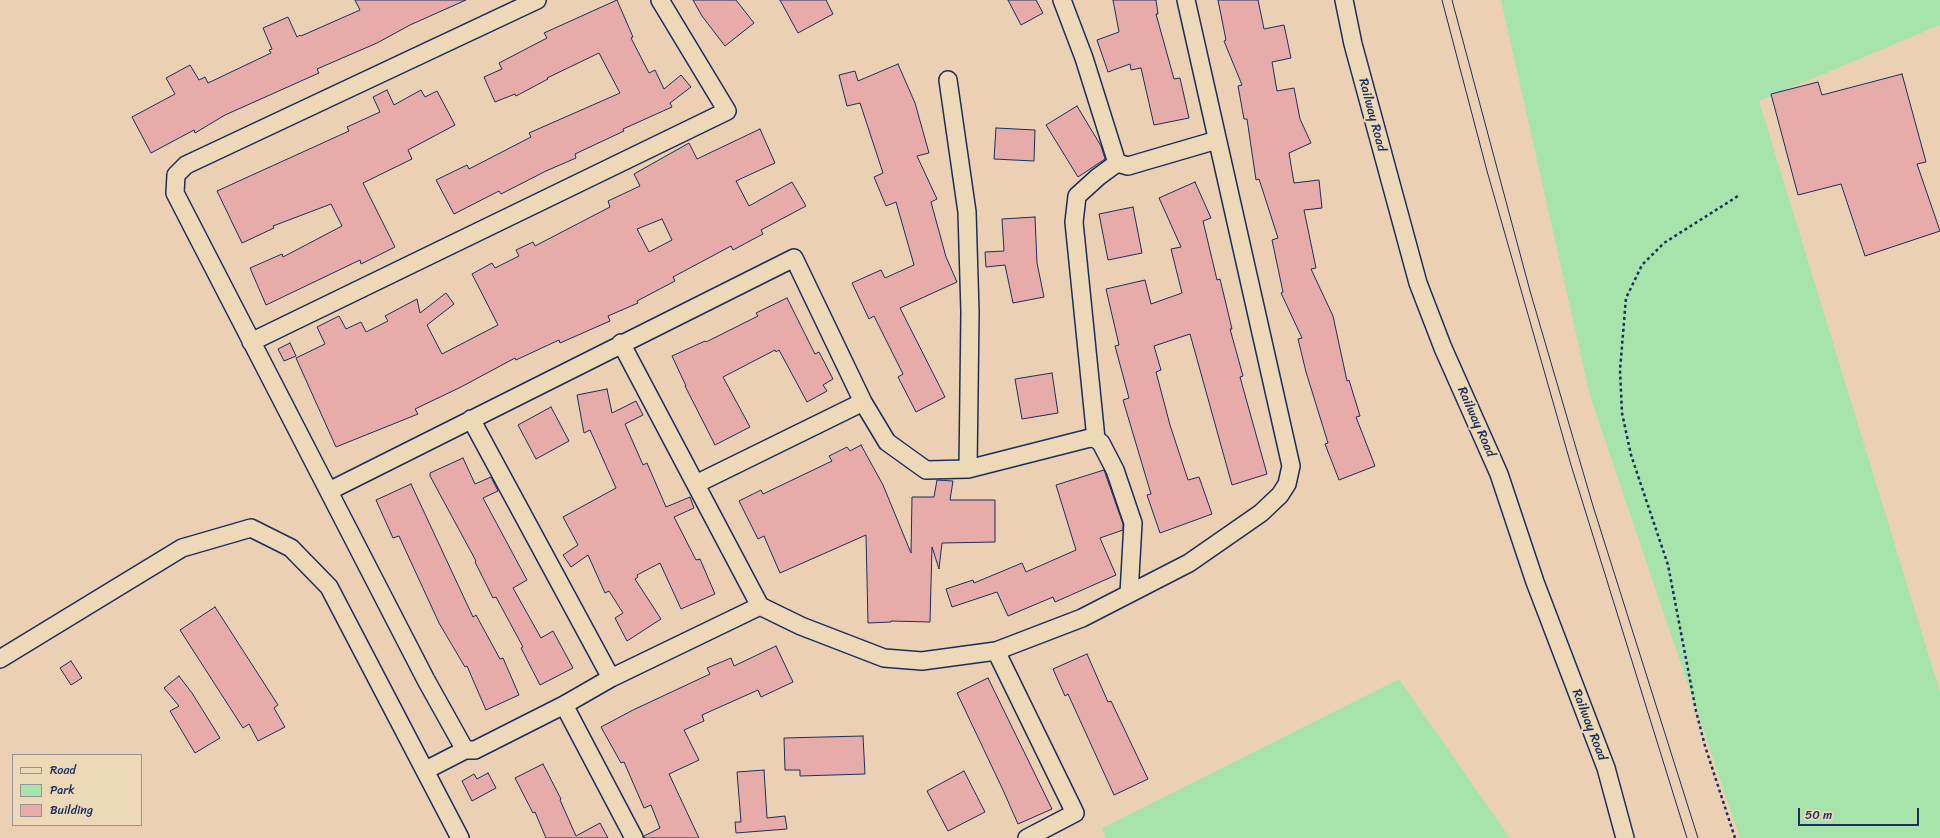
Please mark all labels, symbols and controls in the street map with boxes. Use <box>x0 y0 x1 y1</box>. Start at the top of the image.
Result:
street label: Railway Road <box>1355 77 1389 153</box>
street label: Railway Road <box>1454 385 1498 459</box>
street label: Railway Road <box>1568 687 1610 763</box>
legend <box>12 754 142 826</box>
text: Road <box>50 759 76 781</box>
text: Park <box>50 779 75 801</box>
text: Building <box>50 799 93 821</box>
scale bar <box>1800 800 1921 826</box>
text: 50 m <box>1805 804 1832 826</box>

